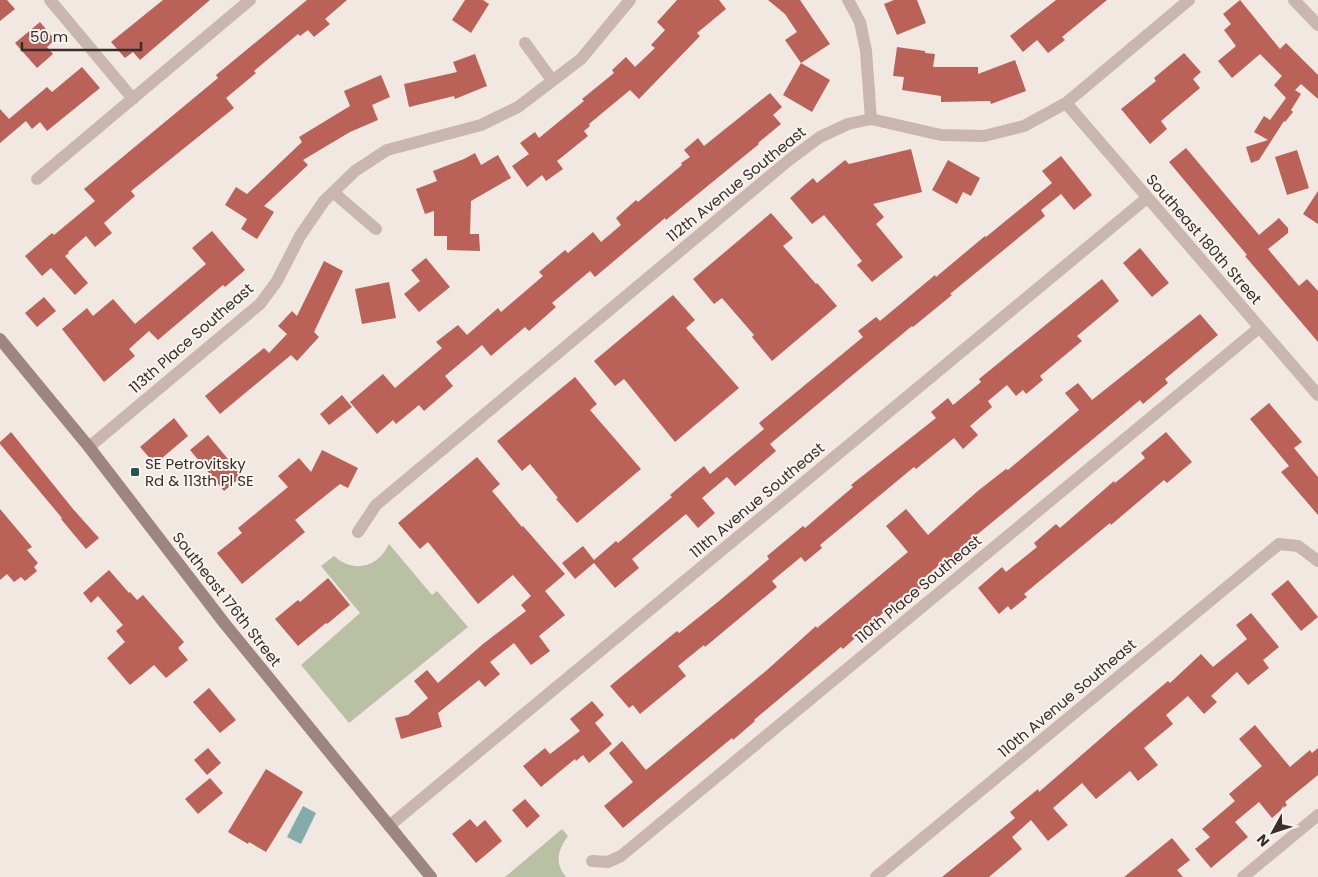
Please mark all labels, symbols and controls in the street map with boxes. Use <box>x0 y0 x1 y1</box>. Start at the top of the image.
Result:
scale bar <box>22 20 141 52</box>
text: 50 m <box>30 26 68 47</box>
street label: 112th Avenue Southeast <box>662 121 810 247</box>
street label: Southeast 180th Street <box>1141 169 1267 309</box>
street label: 113th Place Southeast <box>124 278 258 398</box>
street label: 111th Avenue Southeast <box>685 437 829 563</box>
place label: SE Petrovitsky Rd & 113th Pl SE <box>145 453 254 491</box>
marker: SE Petrovitsky Rd & 113th Pl SE <box>129 466 141 478</box>
street label: Southeast 176th Street <box>168 527 286 671</box>
street label: 110th Place Southeast <box>850 530 986 648</box>
street label: 110th Avenue Southeast <box>994 634 1140 762</box>
north arrow <box>1248 807 1298 857</box>
text: N <box>1252 830 1274 851</box>

